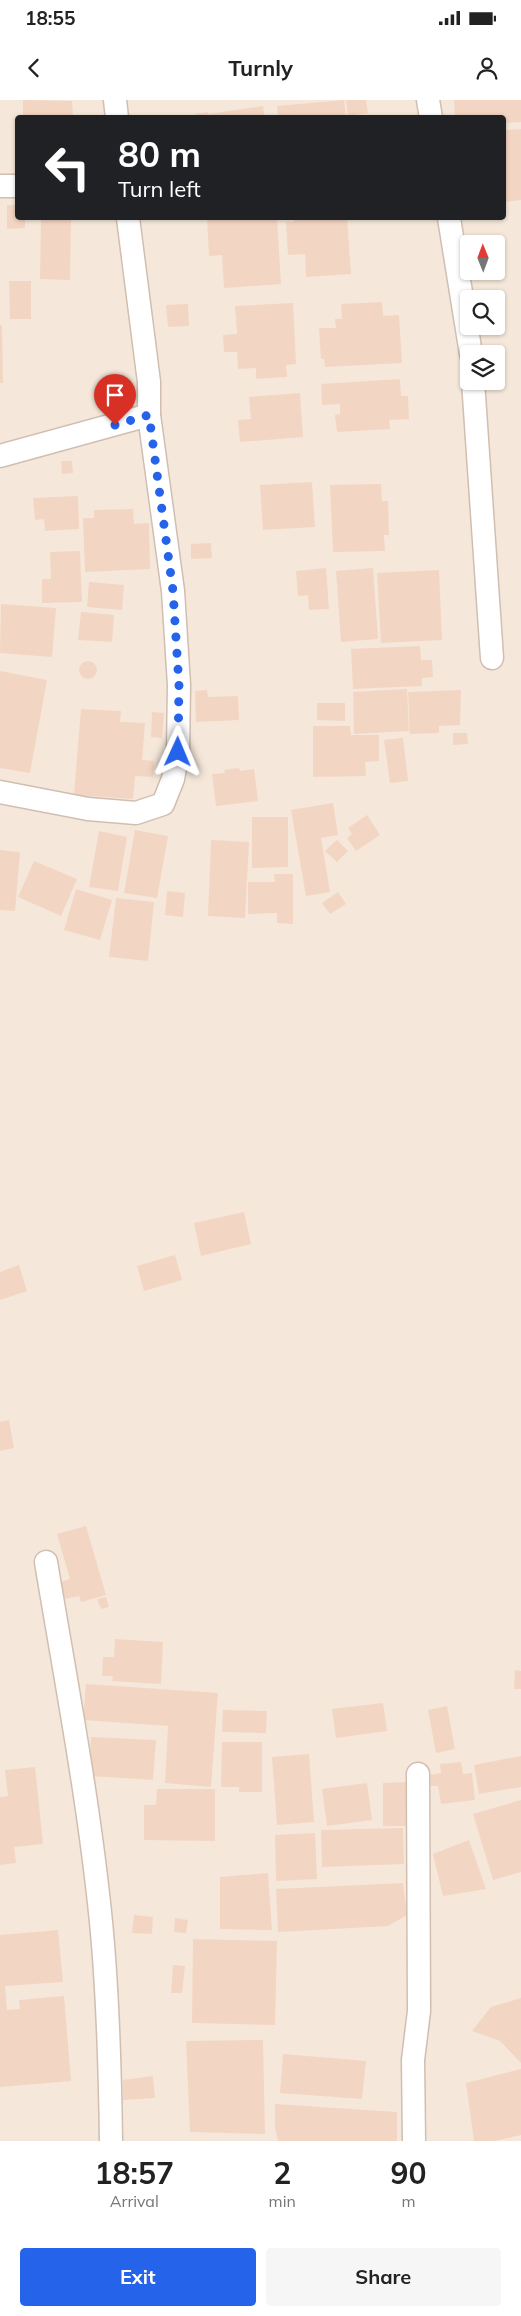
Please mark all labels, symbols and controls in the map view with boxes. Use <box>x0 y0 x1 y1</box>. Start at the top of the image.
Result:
text: 18:55 <box>25 6 75 30</box>
icon: back <box>20 54 48 82</box>
text: Turnly <box>228 54 293 82</box>
icon: person <box>473 54 501 82</box>
text: 80 m <box>118 132 201 176</box>
icon: left <box>35 135 100 200</box>
text: Turn left <box>118 175 201 203</box>
north arrow <box>460 235 505 280</box>
map controls <box>460 235 505 390</box>
button: search <box>460 290 505 335</box>
button: layers <box>460 345 505 390</box>
pin <box>94 374 136 425</box>
icon: arrive <box>101 381 129 409</box>
position arrow <box>151 725 203 777</box>
text: 18:57 <box>95 2154 174 2192</box>
text: 2 <box>273 2154 291 2192</box>
text: 90 <box>390 2154 426 2192</box>
text: Arrival <box>110 2191 159 2211</box>
text: min <box>269 2191 296 2211</box>
text: m <box>401 2191 415 2211</box>
button: Exit <box>20 2248 256 2306</box>
button: Share <box>266 2248 501 2306</box>

